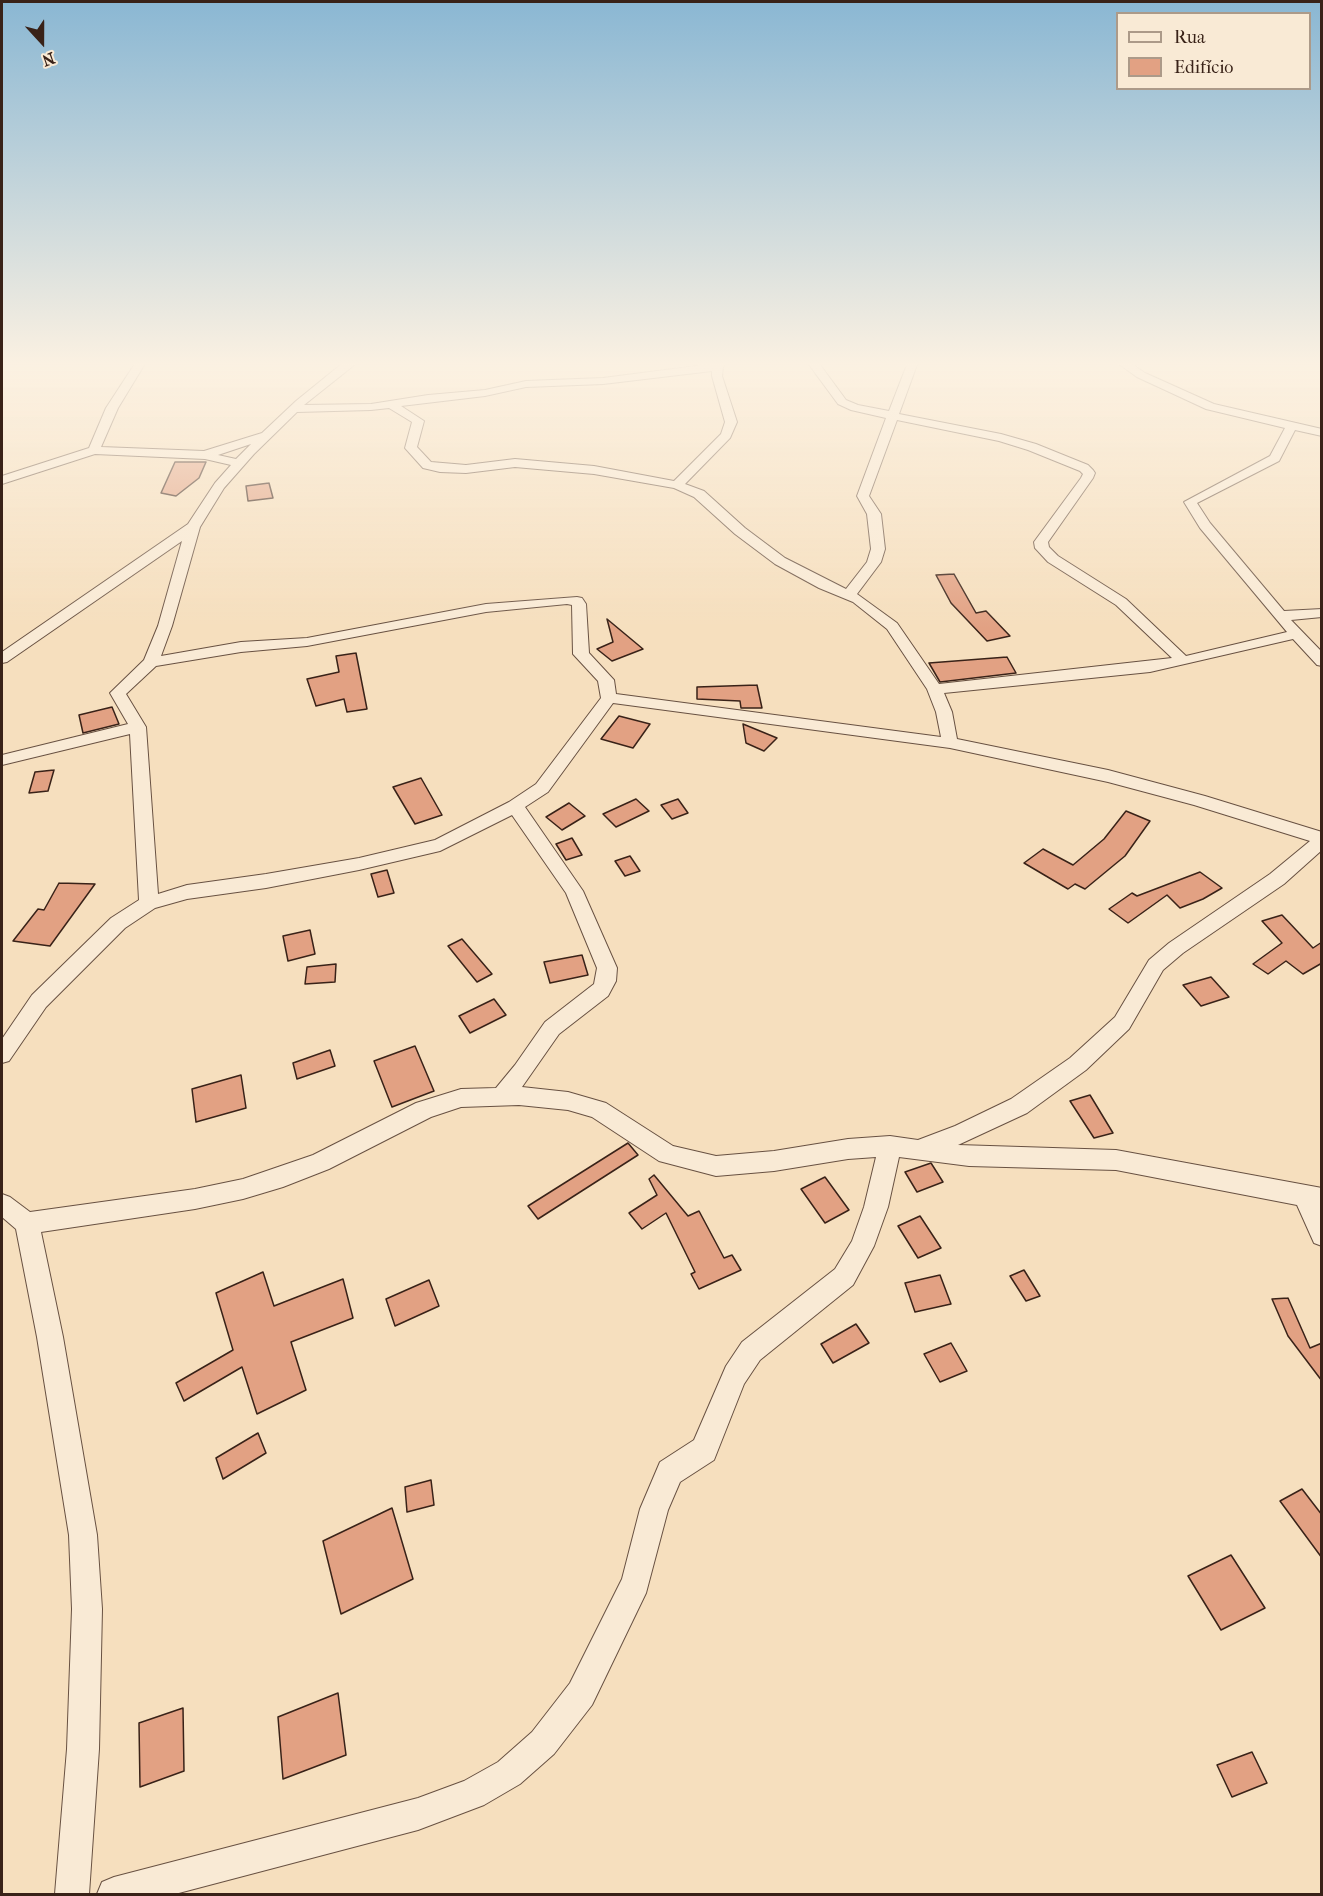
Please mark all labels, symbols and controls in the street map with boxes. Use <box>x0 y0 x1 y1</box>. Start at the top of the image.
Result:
north arrow <box>12 12 72 72</box>
legend <box>1116 12 1311 90</box>
text: Rua <box>1174 27 1205 48</box>
text: N <box>40 48 58 70</box>
text: Edifício <box>1174 57 1233 78</box>

